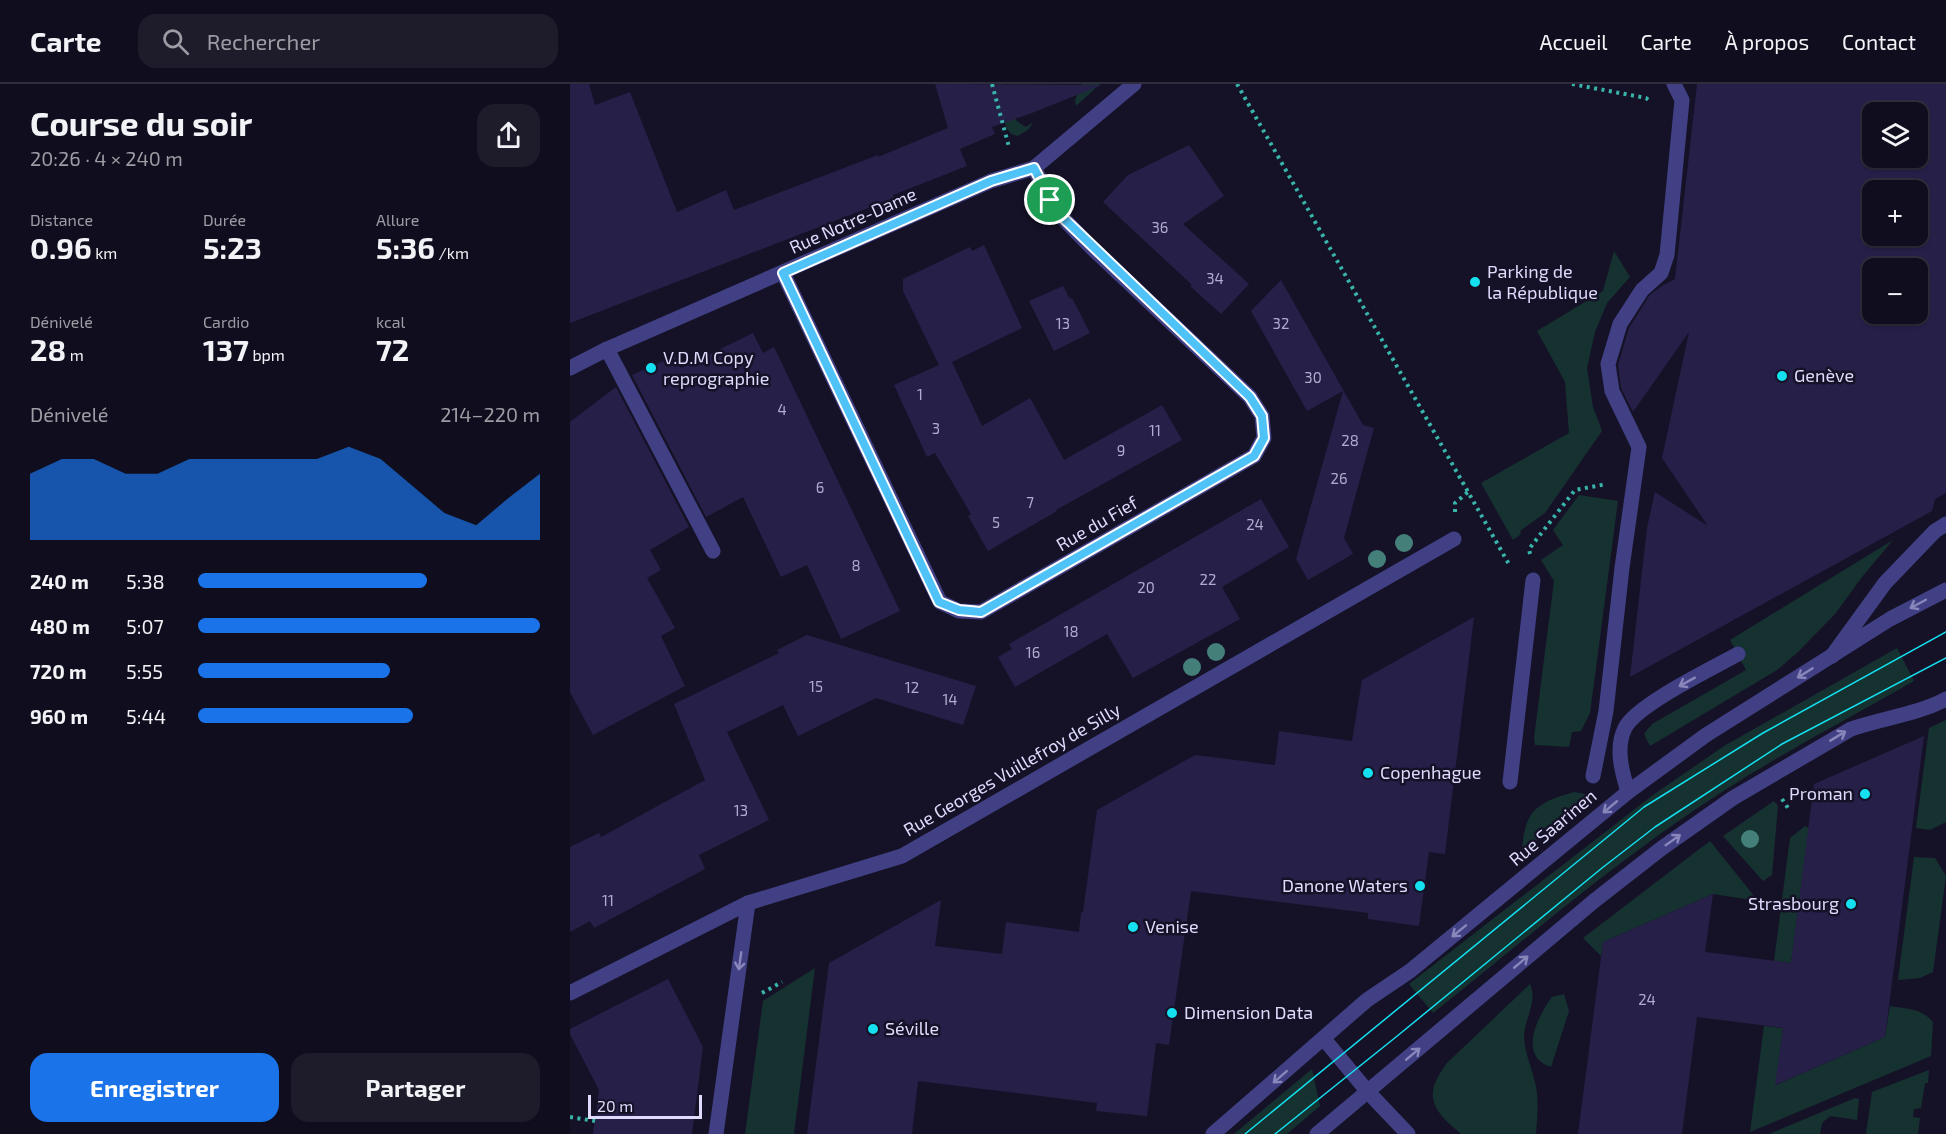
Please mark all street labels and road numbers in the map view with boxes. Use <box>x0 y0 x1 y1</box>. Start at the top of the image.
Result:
street label: Rue Notre-Dame <box>786 182 920 258</box>
street label: Rue du Fief <box>1052 490 1142 555</box>
street label: Rue Georges Vuillefroy de Silly <box>899 698 1124 840</box>
street label: Rue Saarinen <box>1504 784 1600 870</box>

